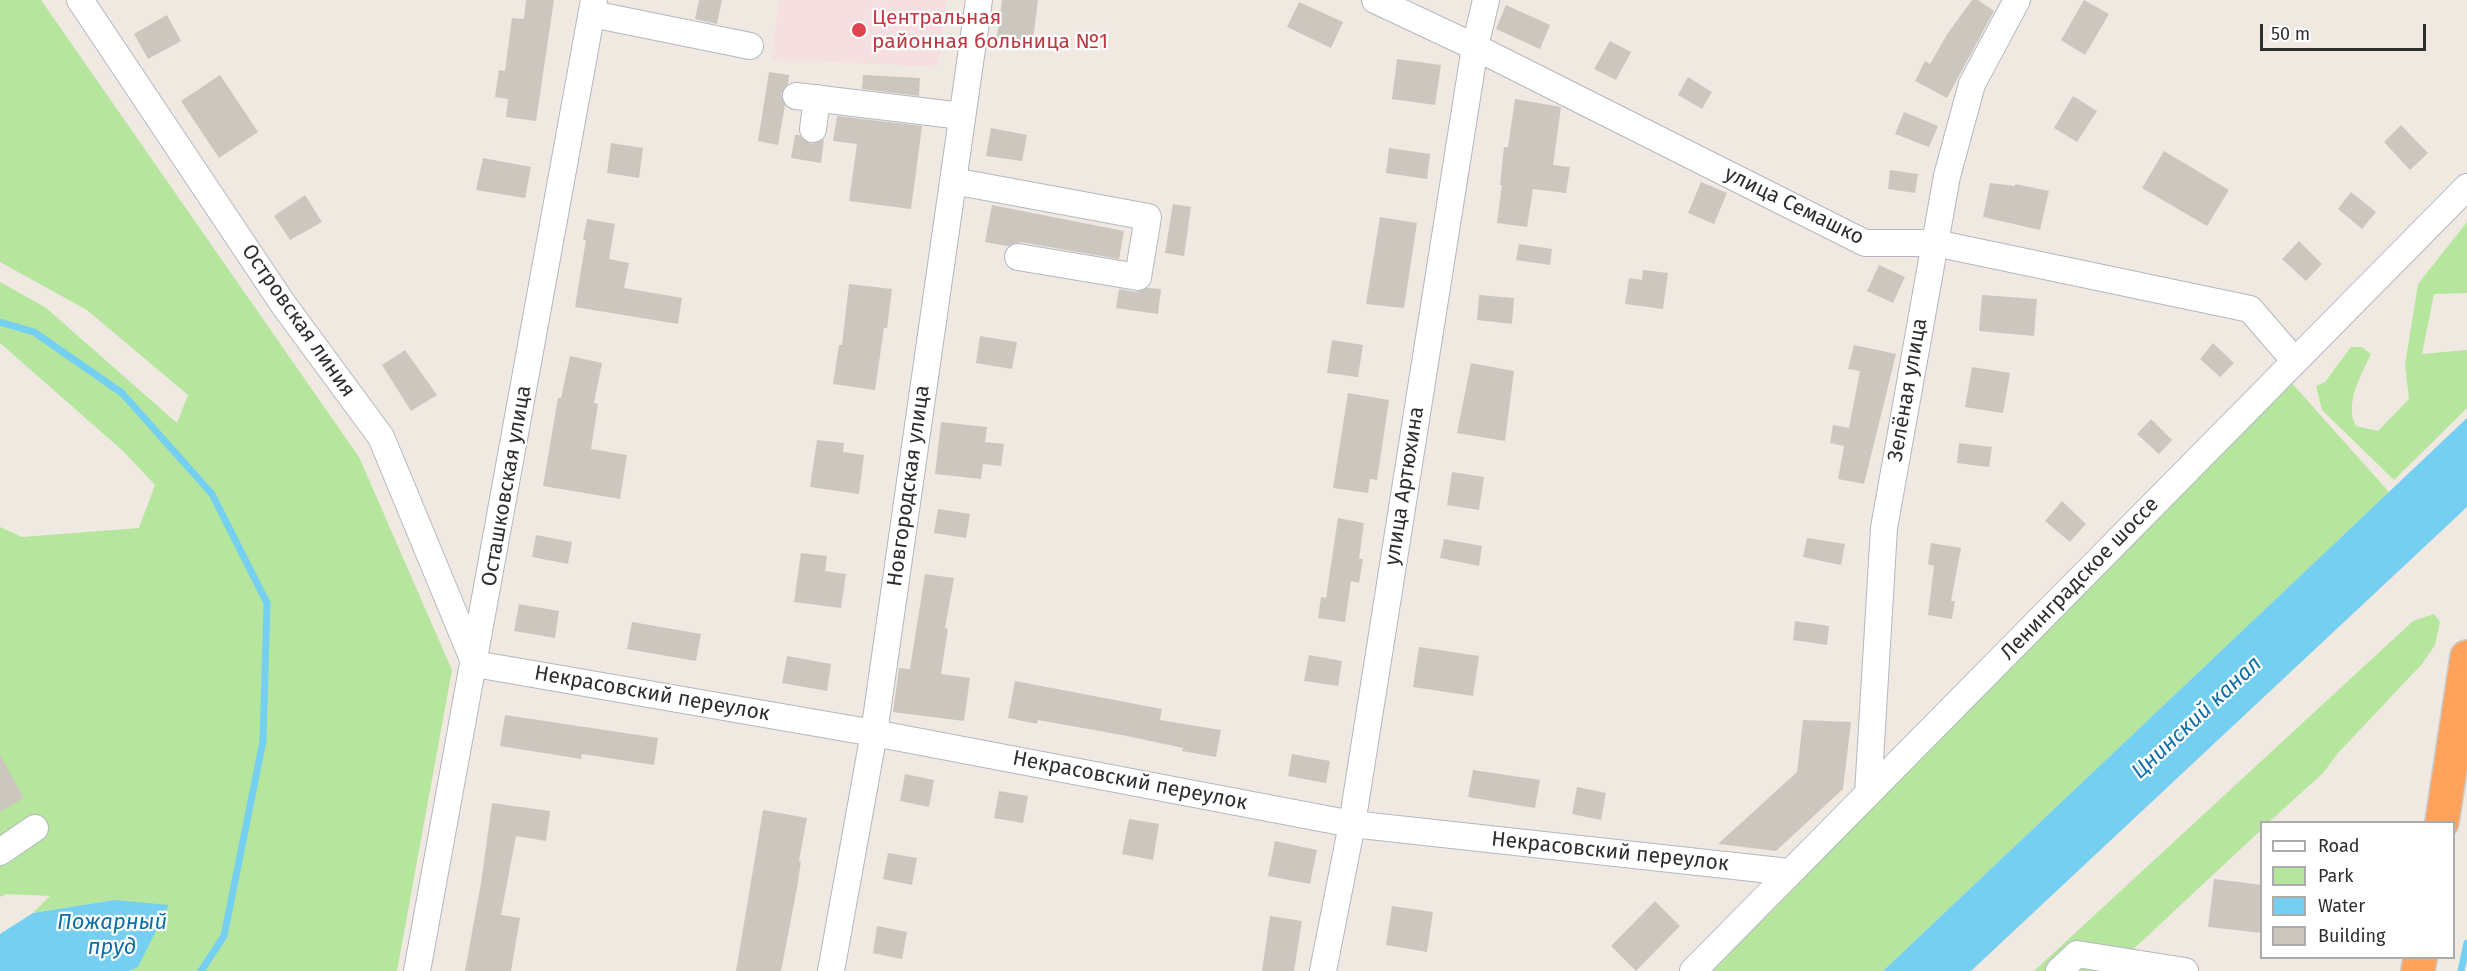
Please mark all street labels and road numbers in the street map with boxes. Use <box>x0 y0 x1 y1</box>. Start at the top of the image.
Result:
street label: улица Семашко <box>1720 161 1868 251</box>
street label: Островская линия <box>236 240 360 402</box>
street label: Зелёная улица <box>1883 316 1933 464</box>
street label: Осташковская улица <box>477 383 537 589</box>
street label: Новгородская улица <box>882 384 936 588</box>
street label: улица Артюхина <box>1380 405 1430 567</box>
street label: Ленинградское шоссе <box>1996 492 2164 666</box>
street label: Некрасовский переулок <box>532 661 772 727</box>
street label: Некрасовский переулок <box>1010 746 1250 816</box>
street label: Некрасовский переулок <box>1490 827 1730 877</box>

